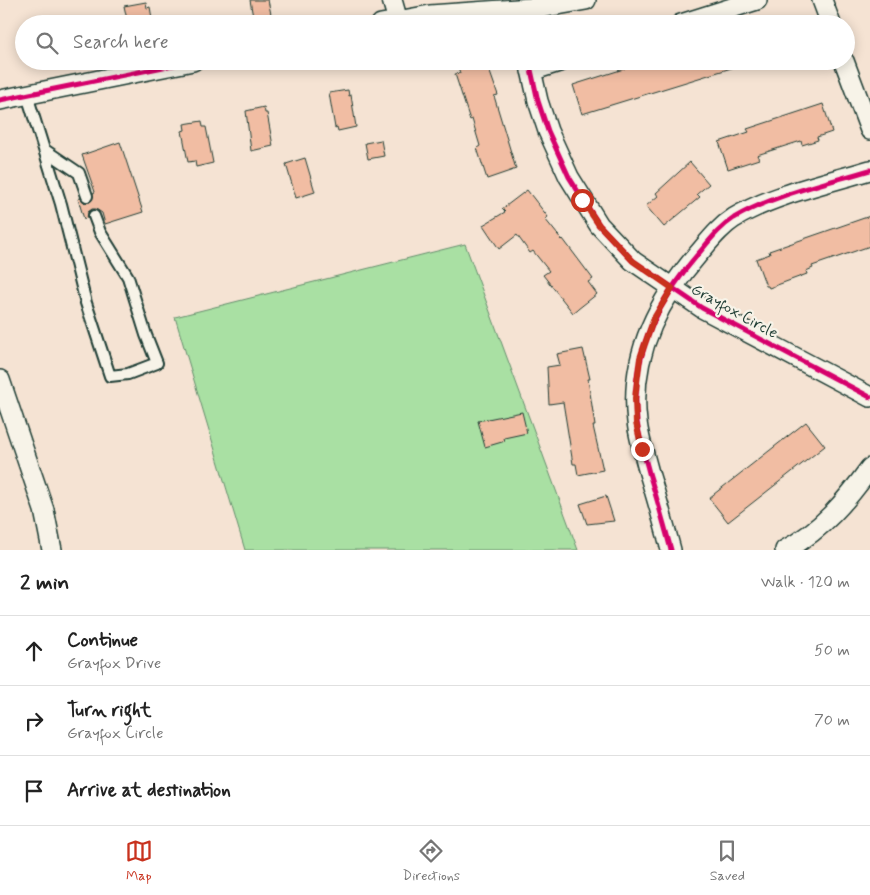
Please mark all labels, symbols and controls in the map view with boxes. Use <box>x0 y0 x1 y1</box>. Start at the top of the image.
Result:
search box <box>15 15 855 70</box>
icon: search <box>33 29 61 57</box>
text: Search here <box>73 30 169 55</box>
route start <box>571 189 594 212</box>
street label: Grayfox Circle <box>686 279 782 346</box>
route end <box>631 438 654 461</box>
text: 2 min <box>20 569 69 597</box>
text: Walk · 120 m <box>761 572 850 593</box>
text: Continue <box>67 628 138 653</box>
icon: ahead <box>20 637 48 665</box>
text: 50 m <box>814 640 850 661</box>
text: Grayfox Drive <box>67 653 161 674</box>
text: Turn right <box>67 698 151 723</box>
icon: right <box>20 707 48 735</box>
text: 70 m <box>814 710 850 731</box>
text: Grayfox Circle <box>67 723 163 744</box>
icon: arrive <box>20 777 48 805</box>
text: Arrive at destination <box>67 778 231 803</box>
tab: Map <box>125 837 153 885</box>
tab: Directions <box>403 837 460 885</box>
tab: Saved <box>710 837 745 885</box>

